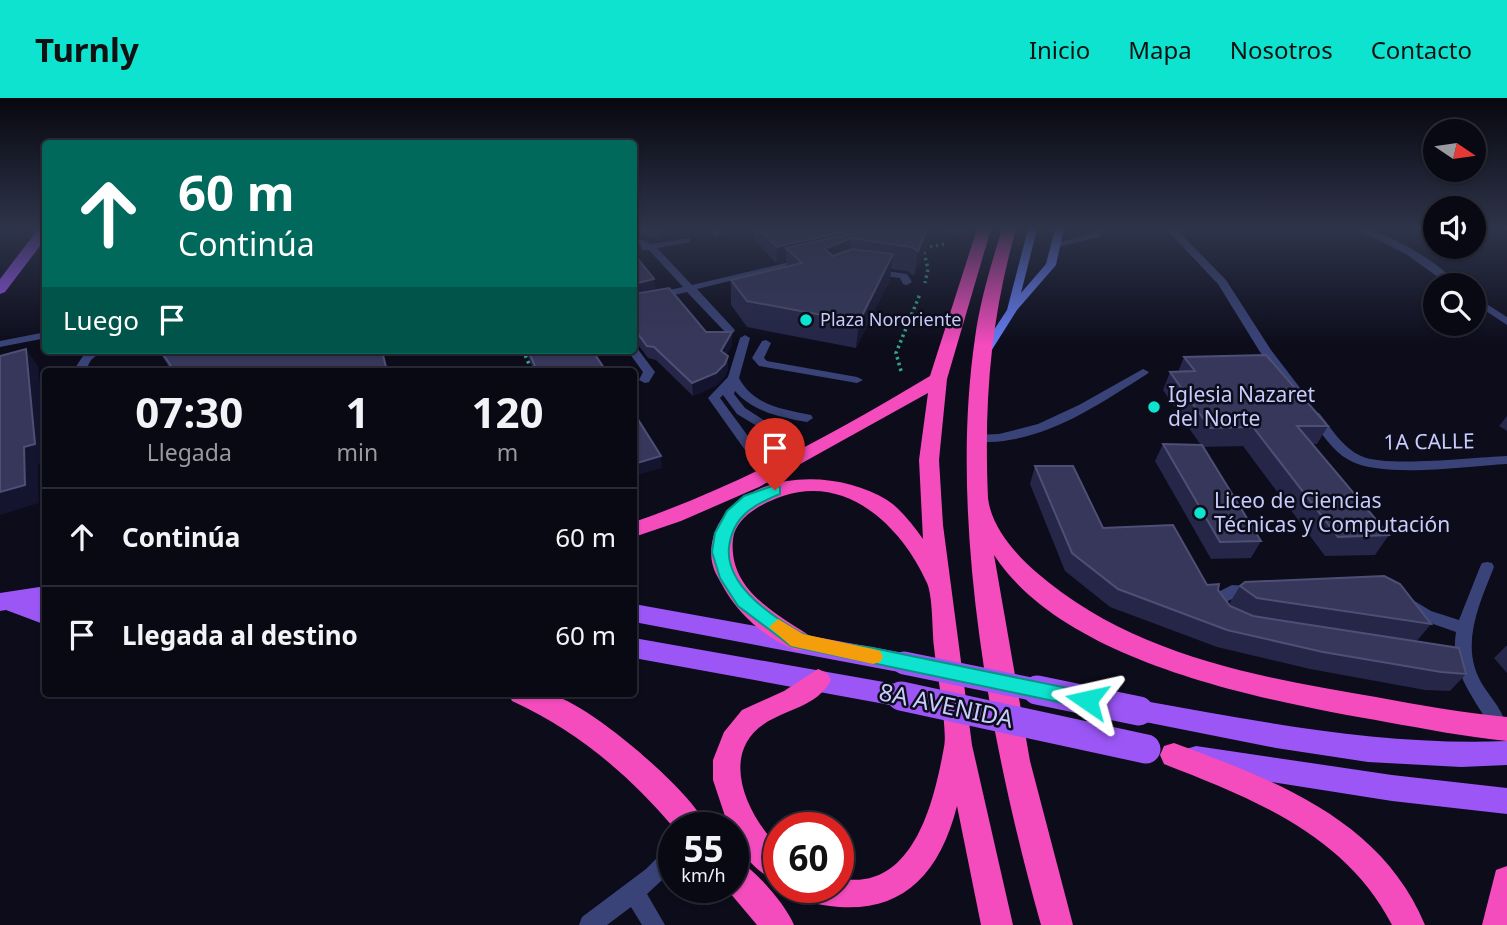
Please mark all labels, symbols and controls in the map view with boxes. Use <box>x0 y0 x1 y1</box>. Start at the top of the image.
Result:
text: Turnly <box>35 27 139 72</box>
text: Inicio <box>1029 33 1090 66</box>
text: Mapa <box>1128 33 1192 66</box>
text: Nosotros <box>1230 33 1333 66</box>
text: Contacto <box>1371 33 1472 66</box>
north arrow <box>1423 119 1486 182</box>
map controls <box>1423 119 1486 336</box>
text: 60 m <box>178 159 295 225</box>
icon: ahead <box>63 168 154 259</box>
button: sound <box>1423 196 1486 259</box>
text: Continúa <box>178 222 315 265</box>
button: search <box>1423 273 1486 336</box>
icon: arrive <box>153 301 191 339</box>
text: Luego <box>63 302 139 338</box>
place label: Plaza Nororiente <box>820 307 961 331</box>
marker: Plaza Nororiente <box>798 312 814 328</box>
place label: Iglesia Nazaret del Norte <box>1168 380 1316 432</box>
text: 07:30 <box>135 383 243 440</box>
text: 1 <box>345 383 369 440</box>
text: 120 <box>472 383 544 440</box>
marker: Iglesia Nazaret del Norte <box>1146 399 1162 415</box>
pin <box>745 418 805 490</box>
street label: 1A CALLE <box>1383 426 1475 456</box>
icon: arrive <box>756 429 794 467</box>
text: Llegada <box>147 436 232 468</box>
text: min <box>337 436 378 468</box>
text: m <box>497 436 518 468</box>
place label: Liceo de Ciencias Técnicas y Computación <box>1214 486 1450 538</box>
marker: Liceo de Ciencias Técnicas y Computación <box>1192 505 1208 521</box>
icon: ahead <box>63 518 101 556</box>
text: Continúa <box>122 519 240 555</box>
text: 60 m <box>555 519 616 555</box>
icon: arrive <box>63 616 101 654</box>
text: Llegada al destino <box>122 617 358 653</box>
text: 60 m <box>555 617 616 653</box>
position arrow <box>1050 663 1124 737</box>
street label: 8A AVENIDA <box>876 674 1017 735</box>
speed limit sign: 60 <box>763 812 854 903</box>
text: 55 <box>683 825 724 872</box>
text: km/h <box>681 863 726 887</box>

